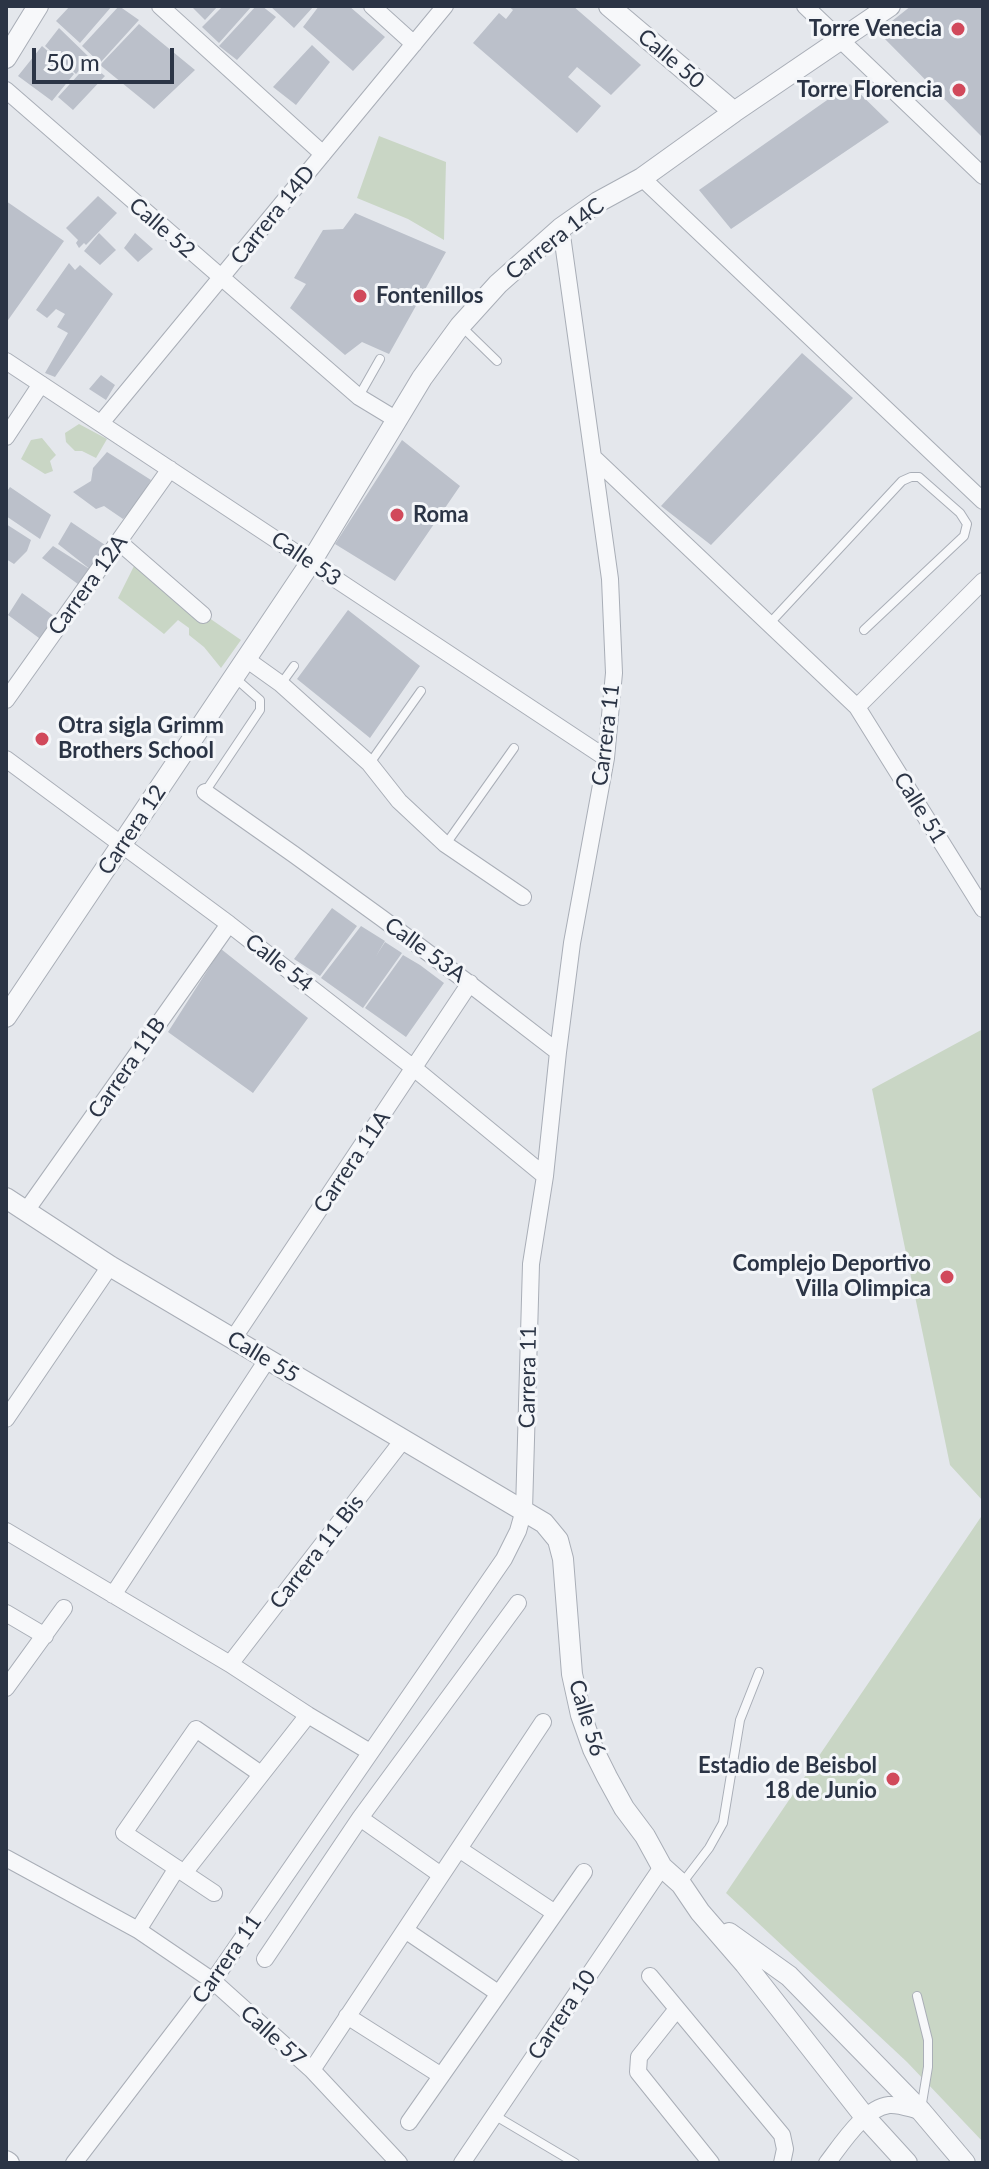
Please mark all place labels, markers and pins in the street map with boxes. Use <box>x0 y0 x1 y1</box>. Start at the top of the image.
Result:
place label: Torre Venecia <box>809 16 942 42</box>
marker: Torre Venecia <box>949 20 967 38</box>
place label: Torre Florencia <box>797 77 943 103</box>
marker: Torre Florencia <box>950 81 968 99</box>
place label: Fontenillos <box>376 283 483 309</box>
marker: Fontenillos <box>351 287 369 305</box>
place label: Roma <box>413 502 469 528</box>
marker: Roma <box>388 506 406 524</box>
place label: Otra sigla Grimm Brothers School <box>58 713 224 764</box>
marker: Otra sigla Grimm Brothers School <box>33 730 51 748</box>
place label: Complejo Deportivo Villa Olimpica <box>733 1251 931 1302</box>
marker: Complejo Deportivo Villa Olimpica <box>938 1268 956 1286</box>
place label: Estadio de Beisbol 18 de Junio <box>698 1753 877 1804</box>
marker: Estadio de Beisbol 18 de Junio <box>884 1770 902 1788</box>

